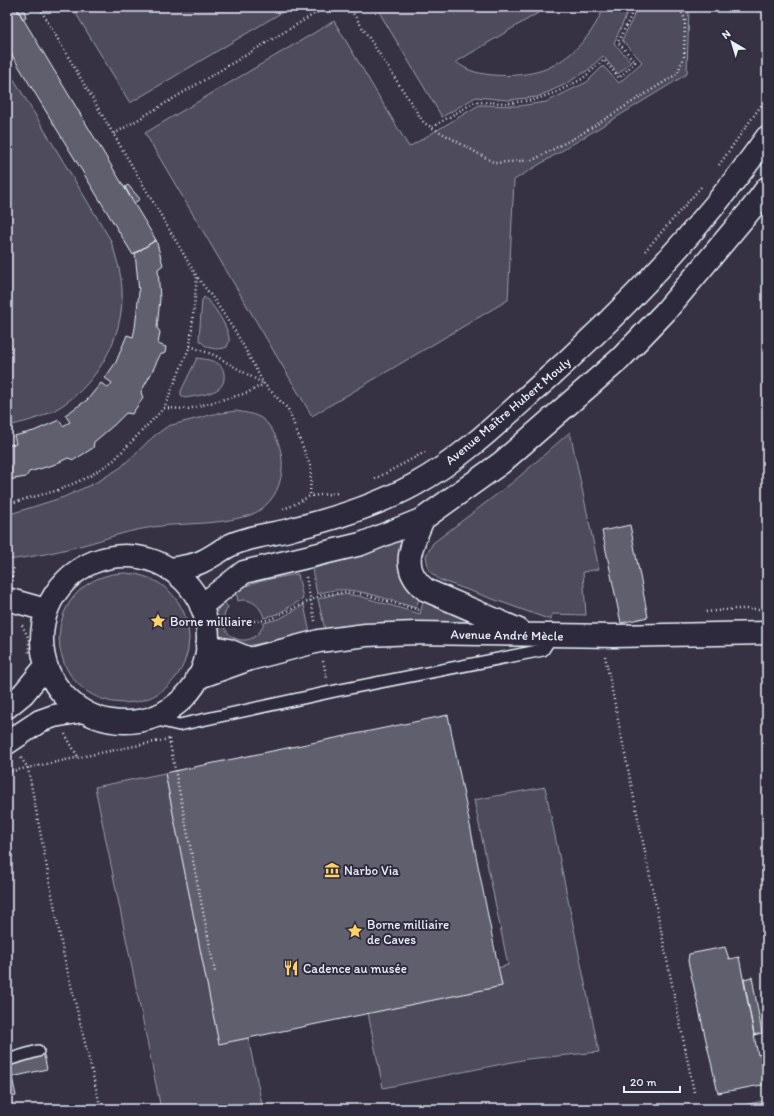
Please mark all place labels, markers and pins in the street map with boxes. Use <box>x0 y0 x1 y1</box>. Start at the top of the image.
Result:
place icon: Borne milliaire <box>149 612 167 630</box>
place label: Borne milliaire <box>170 614 252 629</box>
museum icon: Narbo Via <box>323 861 341 879</box>
place label: Narbo Via <box>344 863 399 878</box>
place label: Borne milliaire de Caves <box>367 917 449 947</box>
place icon: Borne milliaire de Caves <box>346 922 364 940</box>
restaurant icon: Cadence au musée <box>282 959 300 977</box>
place label: Cadence au musée <box>303 961 407 976</box>

